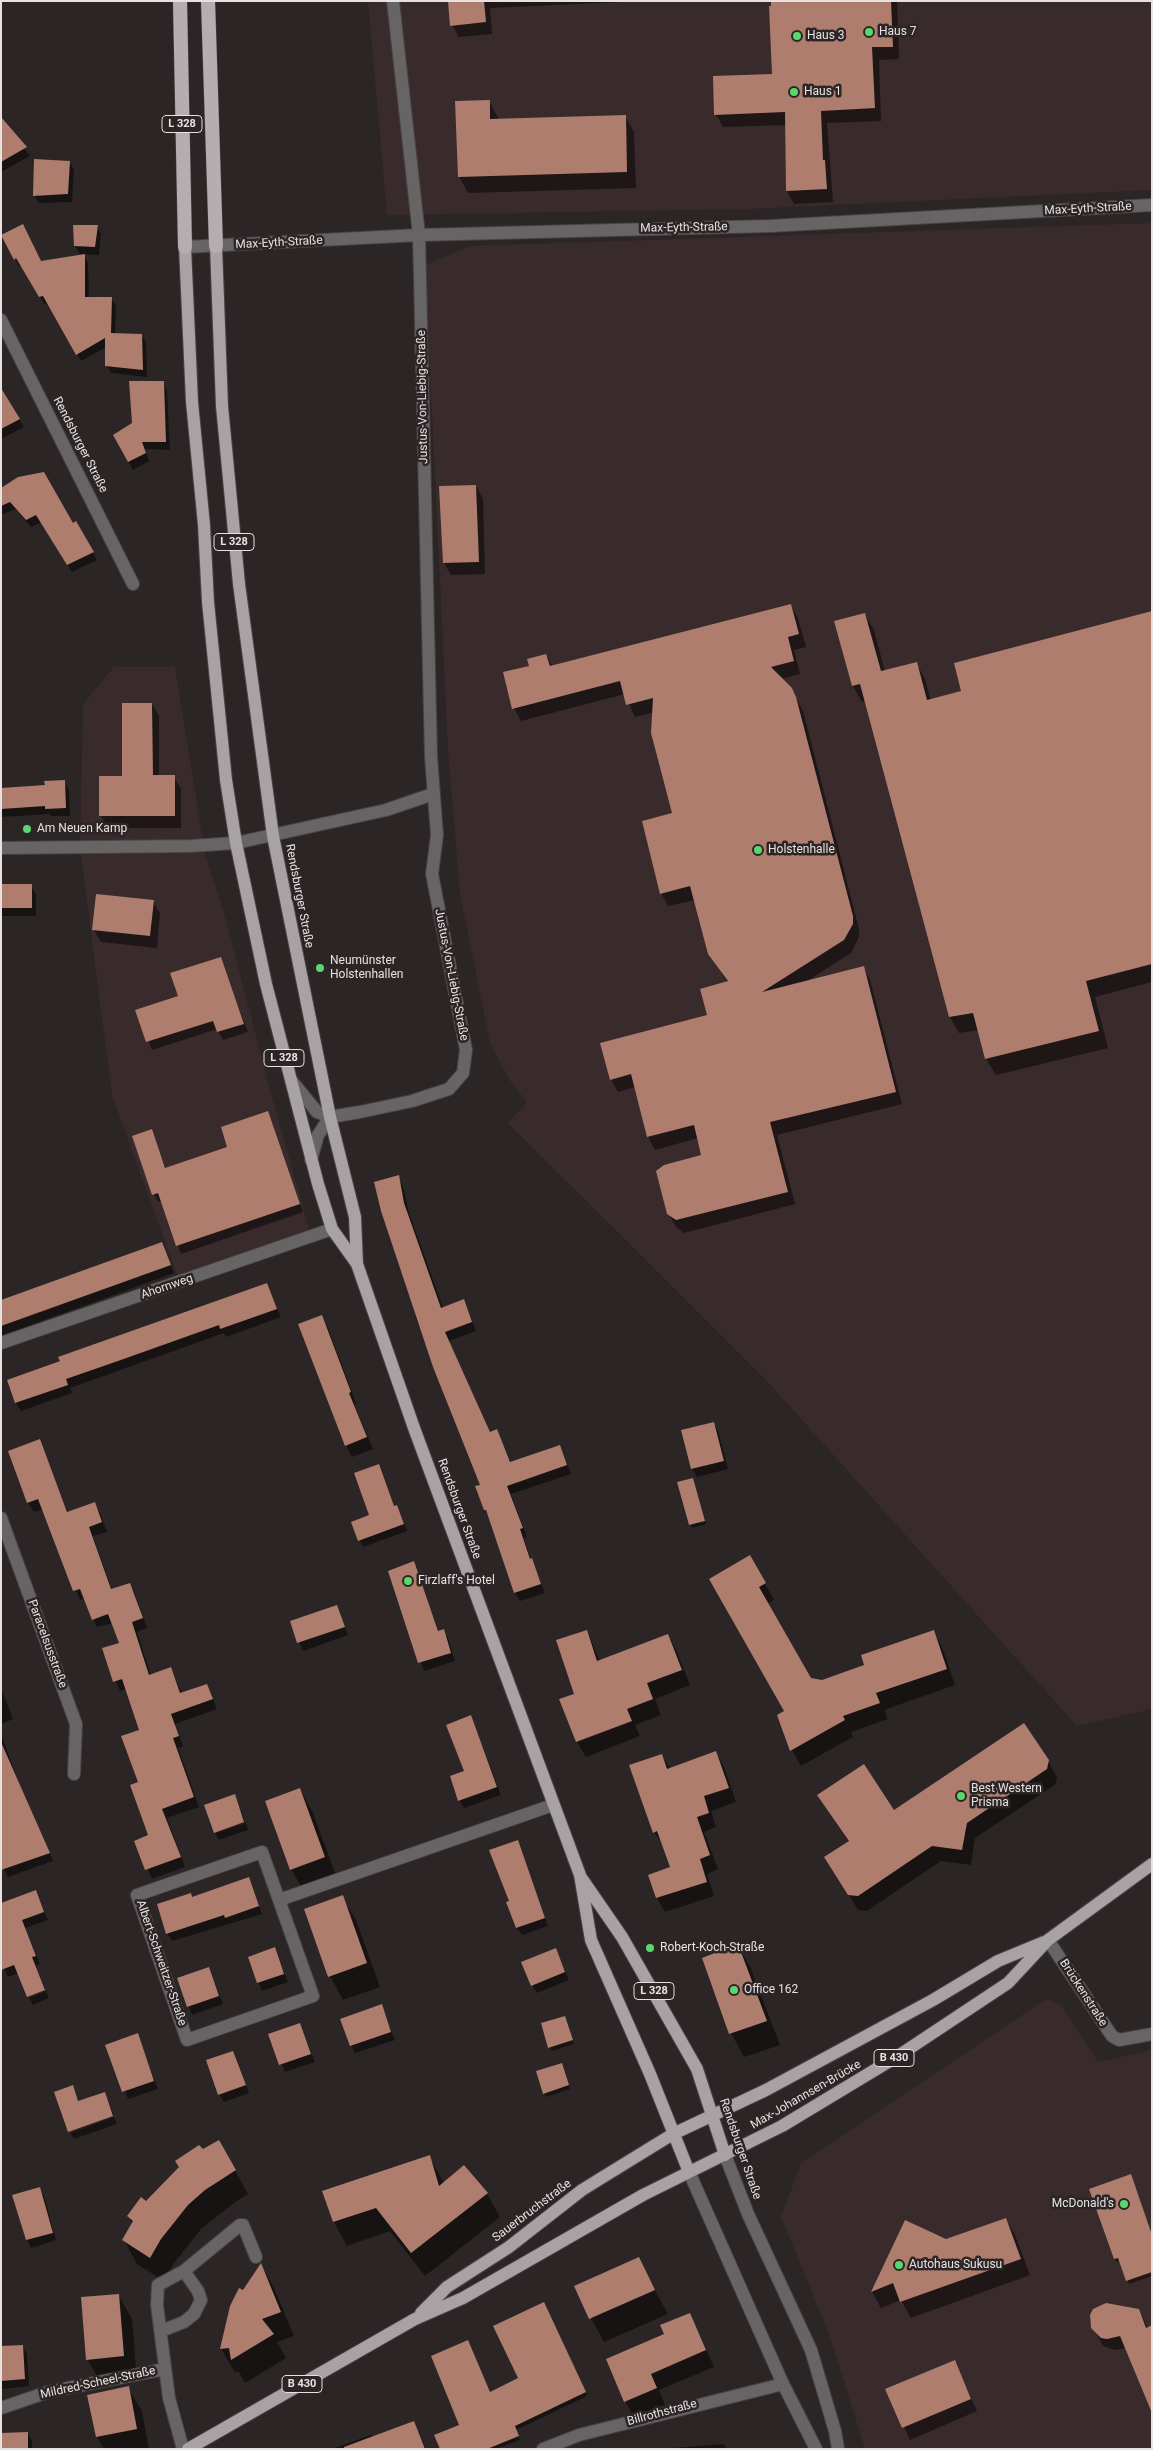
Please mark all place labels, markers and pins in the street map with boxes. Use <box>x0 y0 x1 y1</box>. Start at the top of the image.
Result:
place label: Haus 7 <box>879 25 917 39</box>
marker: Haus 7 <box>863 26 875 38</box>
place label: Haus 3 <box>807 29 845 43</box>
marker: Haus 3 <box>791 30 803 42</box>
place label: Haus 1 <box>804 85 842 99</box>
marker: Haus 1 <box>788 86 800 98</box>
place label: Am Neuen Kamp <box>37 822 127 836</box>
marker: Am Neuen Kamp <box>21 823 33 835</box>
place label: Holstenhalle <box>768 843 835 857</box>
marker: Holstenhalle <box>752 844 764 856</box>
place label: Neumünster Holstenhallen <box>330 954 403 982</box>
marker: Neumünster Holstenhallen <box>314 962 326 974</box>
place label: Firzlaff's Hotel <box>418 1574 495 1588</box>
marker: Firzlaff's Hotel <box>402 1575 414 1587</box>
place label: Best Western Prisma <box>971 1782 1042 1810</box>
marker: Best Western Prisma <box>955 1790 967 1802</box>
place label: Robert-Koch-Straße <box>660 1941 764 1955</box>
marker: Robert-Koch-Straße <box>644 1942 656 1954</box>
place label: Office 162 <box>744 1983 798 1997</box>
marker: Office 162 <box>728 1984 740 1996</box>
place label: McDonald's <box>1052 2197 1114 2211</box>
marker: McDonald's <box>1118 2198 1130 2210</box>
place label: Autohaus Sukusu <box>909 2258 1002 2272</box>
marker: Autohaus Sukusu <box>893 2259 905 2271</box>

